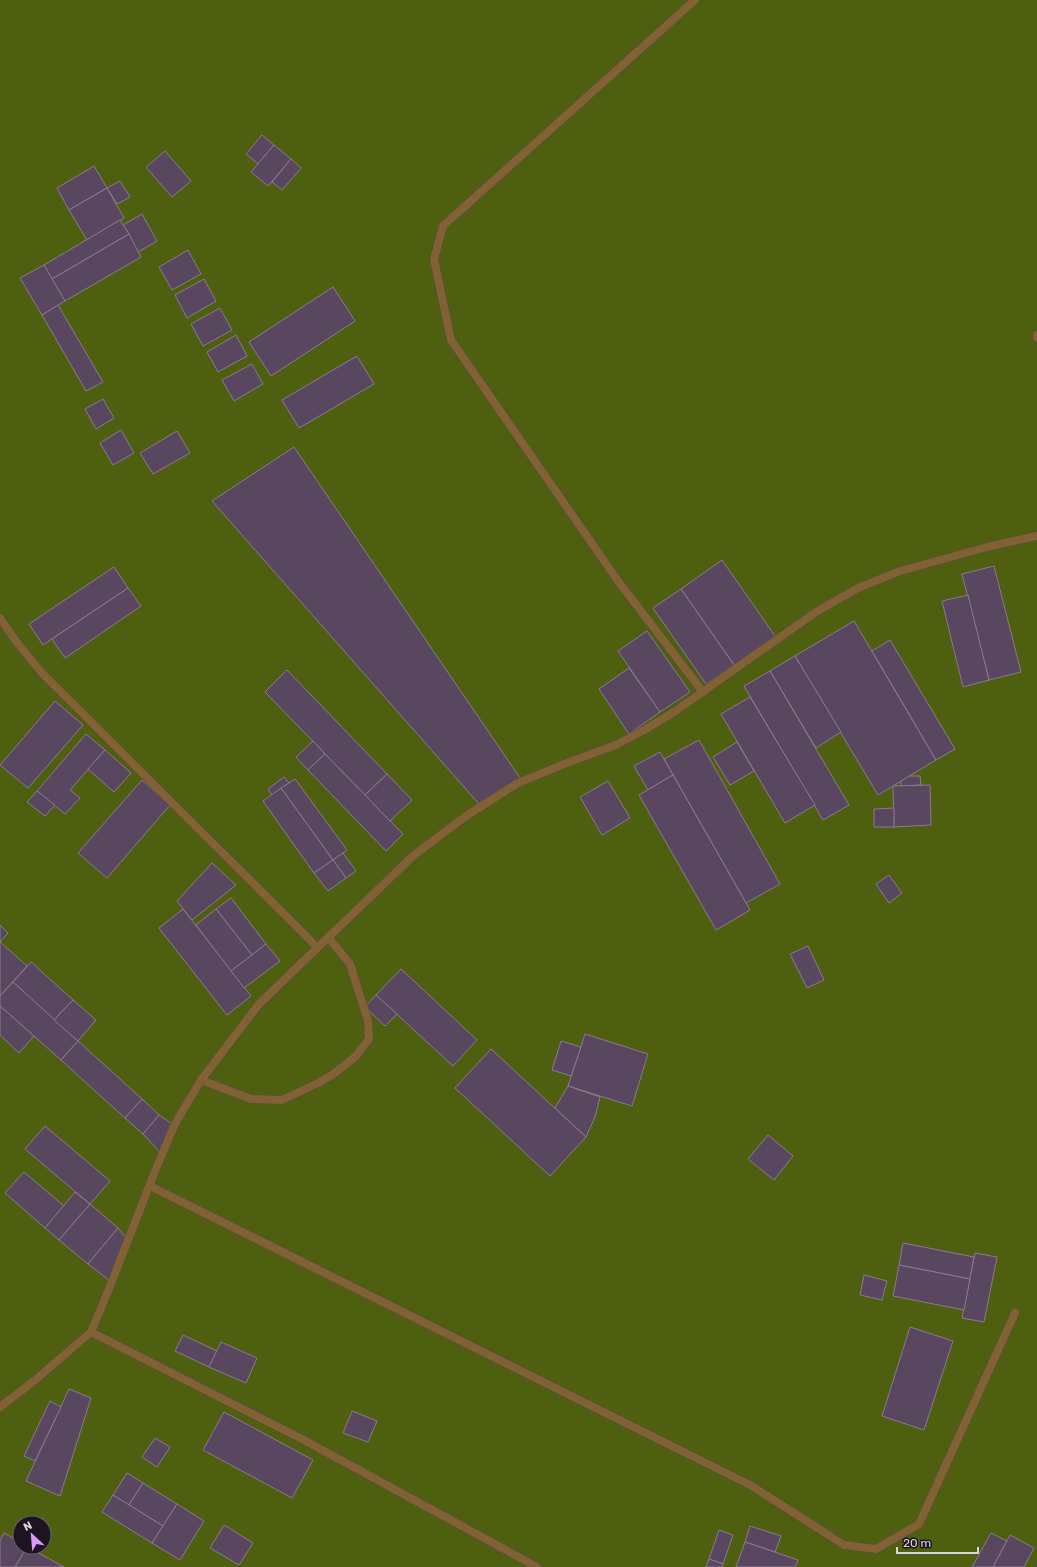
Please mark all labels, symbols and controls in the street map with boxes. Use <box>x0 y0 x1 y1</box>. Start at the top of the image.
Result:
north arrow <box>12 1515 52 1555</box>
text: N <box>21 1519 34 1534</box>
scale bar <box>897 1529 978 1555</box>
text: 20 m <box>903 1536 931 1550</box>

